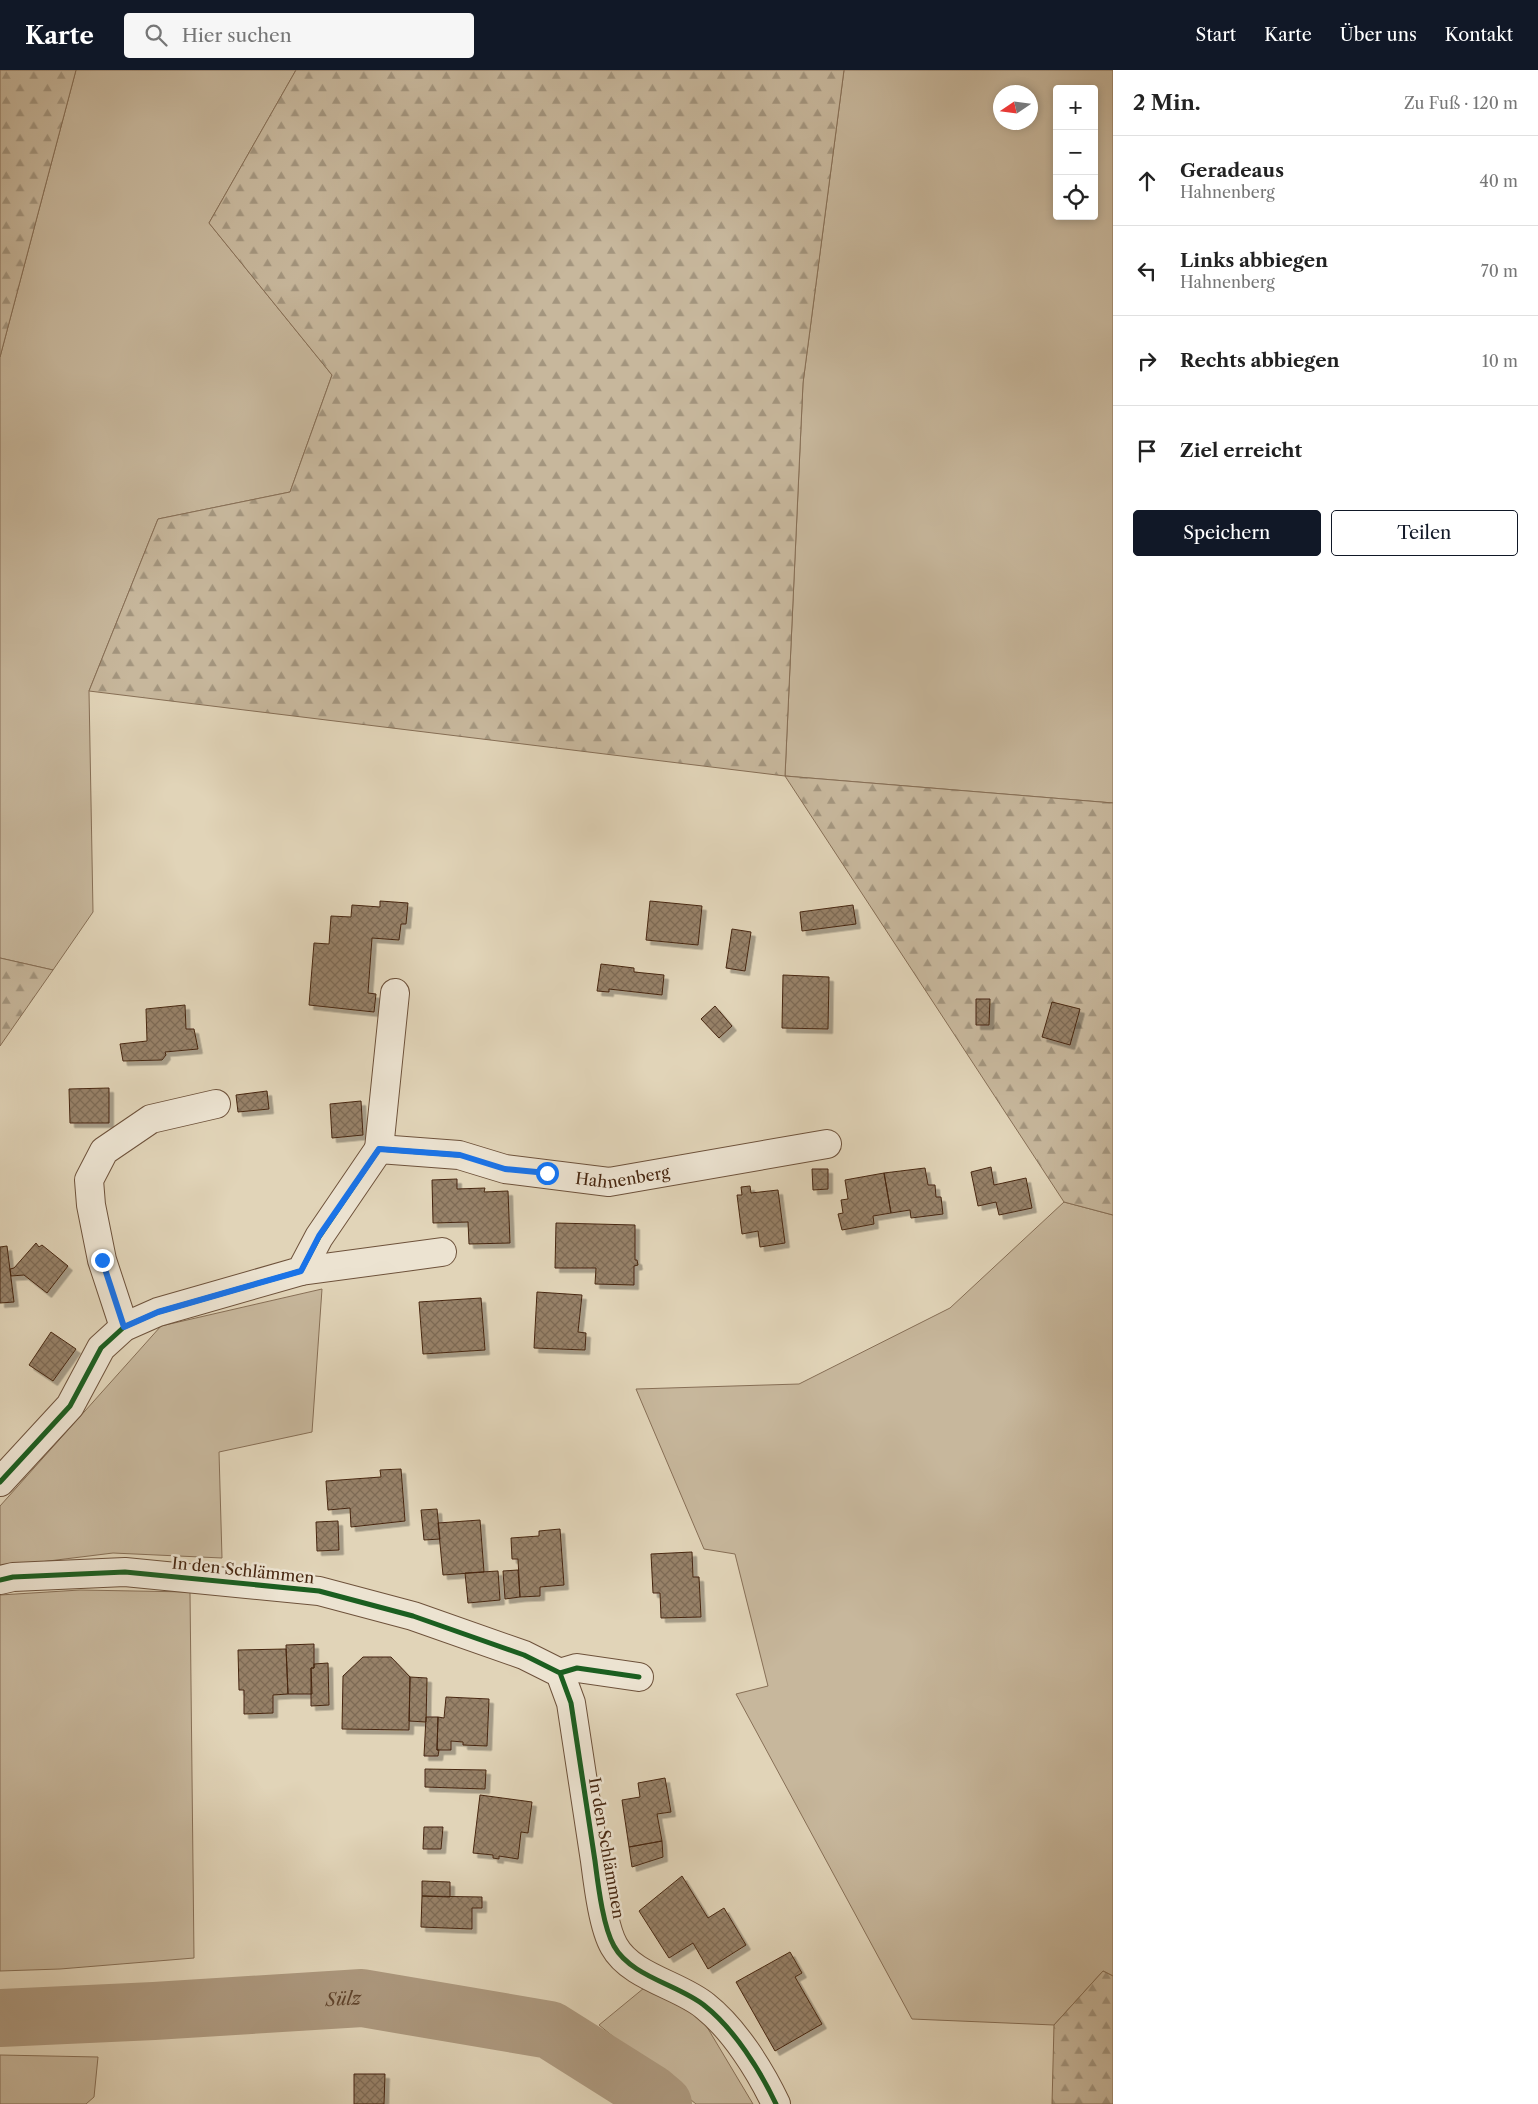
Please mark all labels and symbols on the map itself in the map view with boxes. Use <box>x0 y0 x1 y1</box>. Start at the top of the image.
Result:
north arrow <box>993 85 1038 130</box>
route start <box>536 1162 559 1185</box>
street label: Hahnenberg <box>574 1162 672 1192</box>
route end <box>91 1249 114 1272</box>
street label: In den Schlämmen <box>171 1553 315 1587</box>
street label: In den Schlämmen <box>585 1776 629 1920</box>
water label: Sülz <box>324 1987 363 2011</box>

